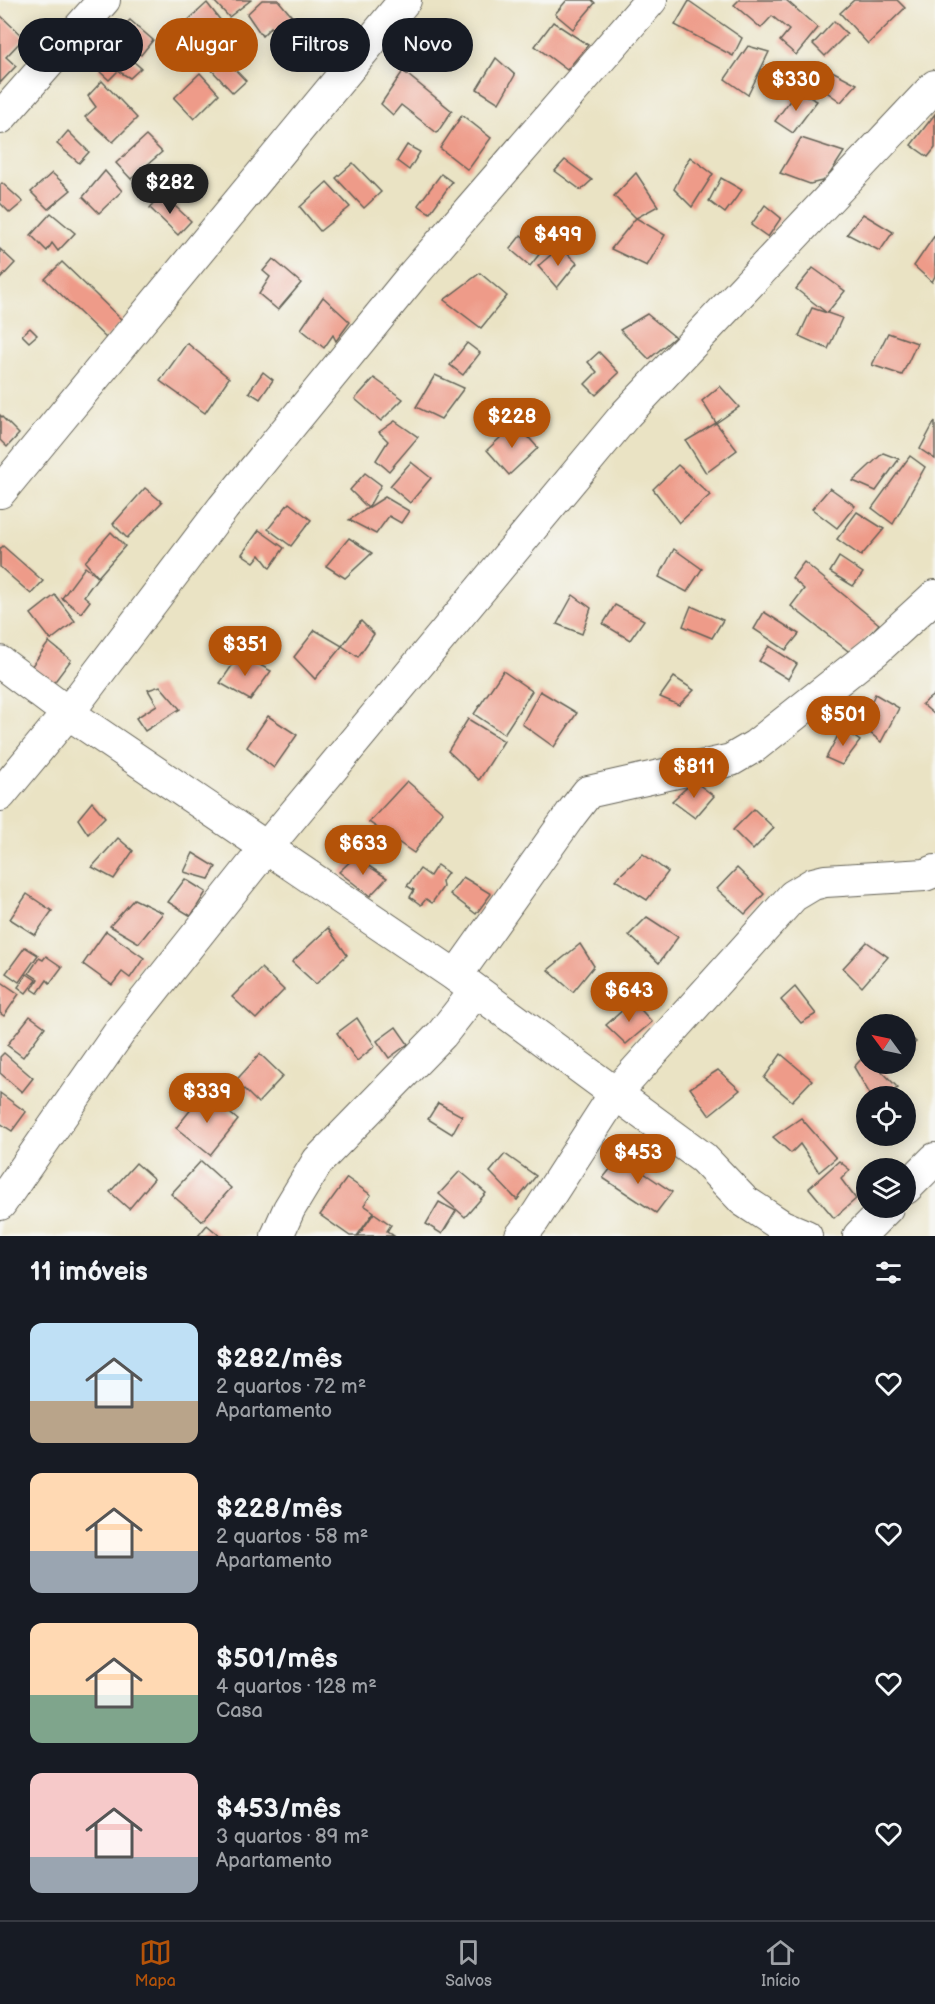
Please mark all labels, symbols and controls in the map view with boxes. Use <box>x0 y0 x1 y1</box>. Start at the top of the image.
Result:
chip: Comprar <box>18 18 143 72</box>
chip: Alugar <box>155 18 258 72</box>
chip: Filtros <box>270 18 370 72</box>
chip: Novo <box>382 18 473 72</box>
pin: $330 <box>760 61 832 112</box>
text: $330 <box>772 68 821 92</box>
pin: $282 <box>134 164 206 215</box>
text: $282 <box>145 171 195 195</box>
pin: $499 <box>522 216 594 267</box>
text: $499 <box>534 223 582 247</box>
pin: $228 <box>476 398 548 449</box>
text: $228 <box>487 405 537 429</box>
pin: $351 <box>209 626 281 677</box>
text: $351 <box>223 633 267 657</box>
pin: $501 <box>807 696 879 747</box>
text: $501 <box>820 703 866 727</box>
pin: $811 <box>658 748 730 799</box>
text: $811 <box>673 755 715 779</box>
pin: $633 <box>327 825 399 876</box>
text: $633 <box>339 832 387 856</box>
pin: $643 <box>593 972 665 1023</box>
text: $643 <box>605 979 653 1003</box>
north arrow <box>856 1014 916 1074</box>
map controls <box>856 1014 916 1218</box>
pin: $339 <box>171 1073 243 1124</box>
text: $339 <box>183 1080 231 1104</box>
button: locate <box>856 1086 916 1146</box>
pin: $453 <box>602 1134 674 1185</box>
text: $453 <box>614 1141 662 1165</box>
button: layers <box>856 1158 916 1218</box>
icon: filters <box>872 1256 905 1289</box>
text: 11 imóveis <box>30 1257 148 1288</box>
text: $282/mês <box>216 1344 342 1375</box>
icon: home <box>78 1347 150 1419</box>
icon: heart <box>872 1367 905 1400</box>
text: 2 quartos · 72 m² <box>216 1375 366 1399</box>
text: Apartamento <box>216 1399 332 1423</box>
text: $228/mês <box>216 1494 342 1525</box>
icon: home <box>78 1497 150 1569</box>
icon: heart <box>872 1517 905 1550</box>
text: 2 quartos · 58 m² <box>216 1525 368 1549</box>
text: Apartamento <box>216 1549 332 1573</box>
text: $501/mês <box>216 1644 338 1675</box>
icon: home <box>78 1647 150 1719</box>
icon: heart <box>872 1667 905 1700</box>
text: 4 quartos · 128 m² <box>216 1675 377 1699</box>
text: Casa <box>216 1699 263 1723</box>
text: $453/mês <box>216 1794 341 1825</box>
icon: home <box>78 1797 150 1869</box>
icon: heart <box>872 1817 905 1850</box>
text: 3 quartos · 89 m² <box>216 1825 369 1849</box>
text: Apartamento <box>216 1849 332 1873</box>
tab: Mapa <box>135 1936 176 1991</box>
tab: Salvos <box>445 1936 492 1991</box>
tab: Início <box>761 1936 800 1991</box>

